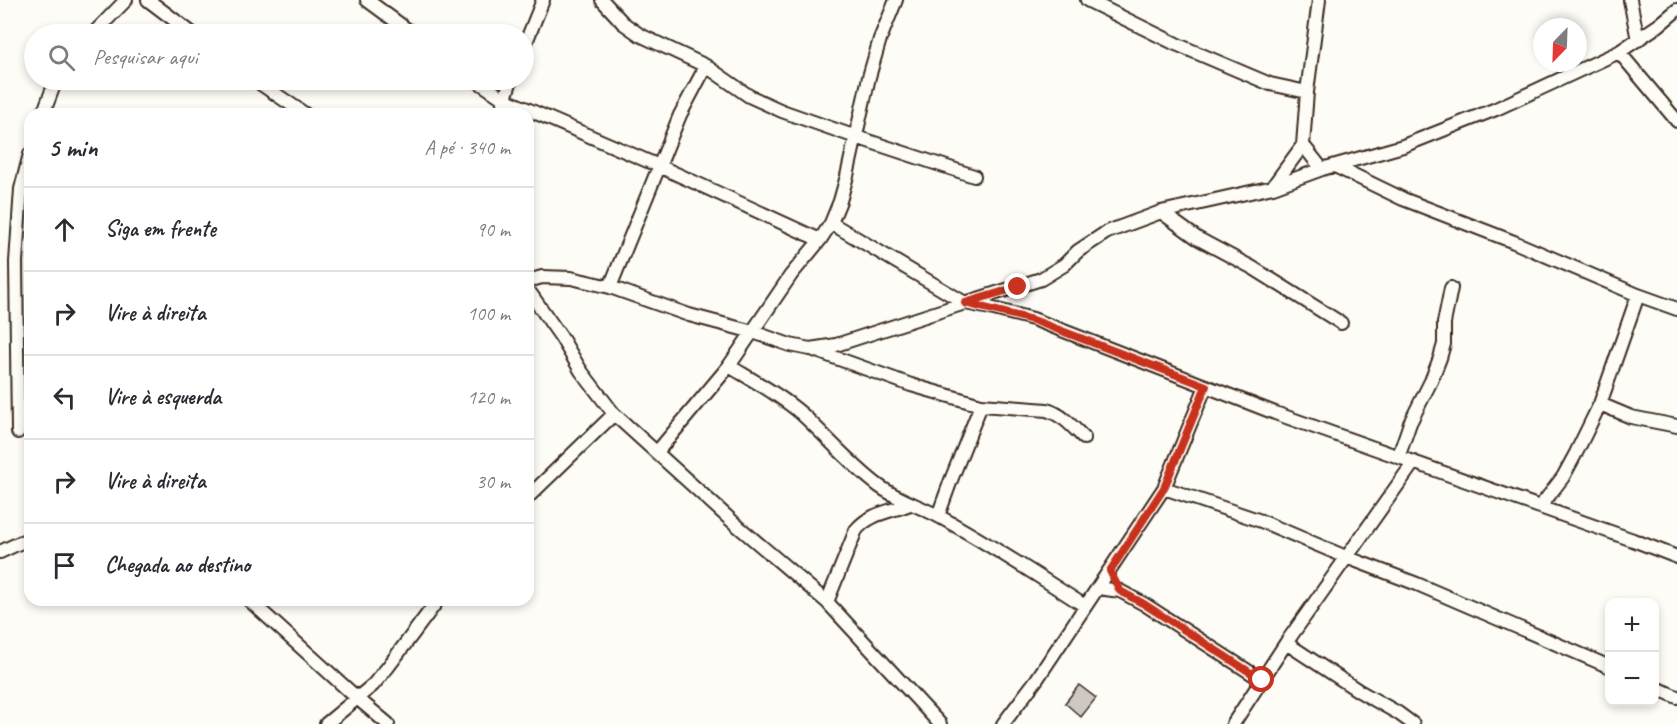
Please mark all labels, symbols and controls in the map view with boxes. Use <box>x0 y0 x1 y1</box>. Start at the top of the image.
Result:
north arrow <box>1533 18 1587 72</box>
search box <box>24 24 534 90</box>
icon: search <box>45 41 78 74</box>
text: Pesquisar aqui <box>93 43 198 71</box>
text: 5 min <box>48 131 97 164</box>
text: A pé · 340 m <box>425 135 510 160</box>
icon: ahead <box>48 213 81 246</box>
text: Siga em frente <box>105 215 216 243</box>
text: 90 m <box>476 217 510 242</box>
route end <box>1004 273 1030 299</box>
icon: right <box>48 297 81 330</box>
text: Vire à direita <box>105 299 205 327</box>
text: 100 m <box>467 301 510 326</box>
icon: left <box>48 381 81 414</box>
text: Vire à esquerda <box>105 383 221 411</box>
text: 120 m <box>467 385 510 410</box>
icon: right <box>48 465 81 498</box>
text: Vire à direita <box>105 467 205 495</box>
text: 30 m <box>476 469 510 494</box>
icon: arrive <box>48 549 81 582</box>
text: Chegada ao destino <box>105 551 250 579</box>
map controls <box>1605 598 1659 706</box>
button: + <box>1605 598 1659 652</box>
button: − <box>1605 652 1659 706</box>
route start <box>1248 666 1274 692</box>

